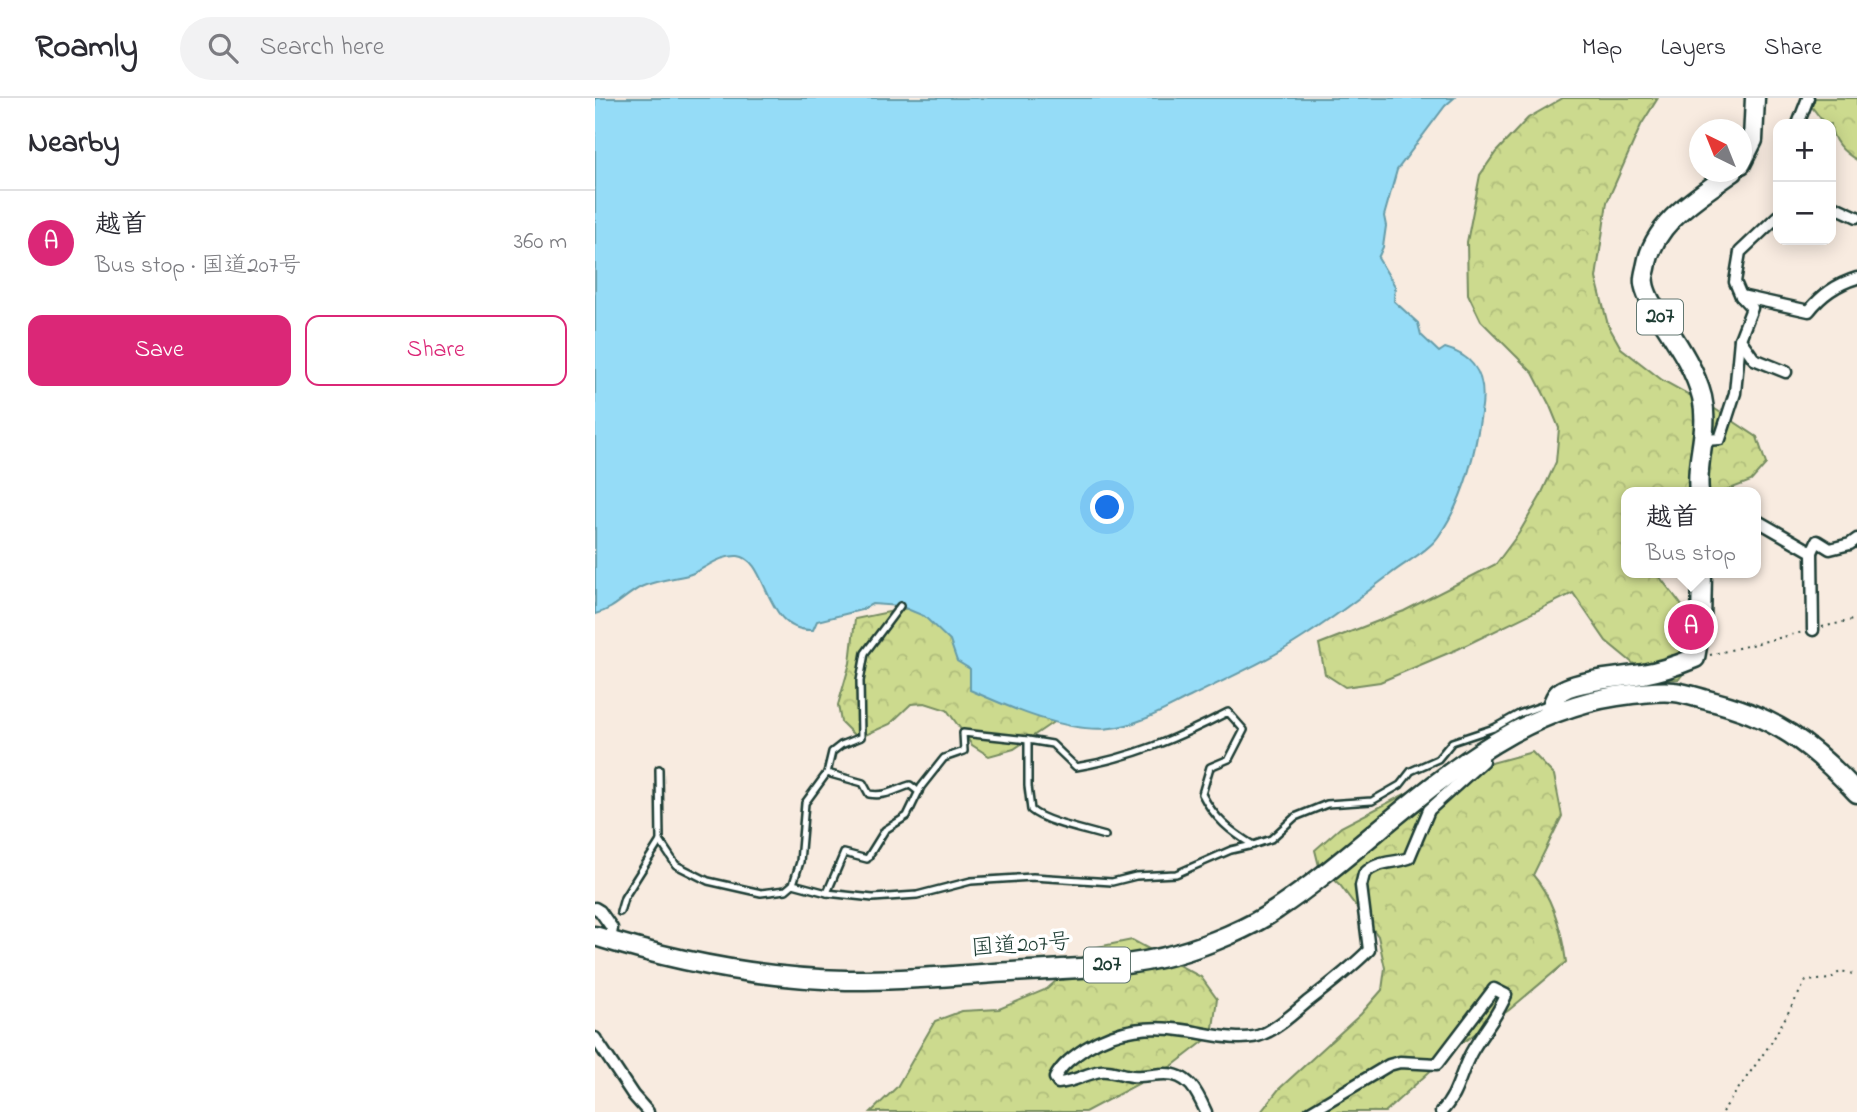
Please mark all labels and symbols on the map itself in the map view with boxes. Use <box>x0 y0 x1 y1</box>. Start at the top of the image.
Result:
north arrow <box>1689 119 1752 182</box>
road number: 207 <box>1637 300 1683 334</box>
your location <box>1090 490 1124 524</box>
pin: A <box>1668 601 1714 653</box>
street label: 国道207号 <box>970 926 1072 966</box>
road number: 207 <box>1084 948 1130 982</box>

